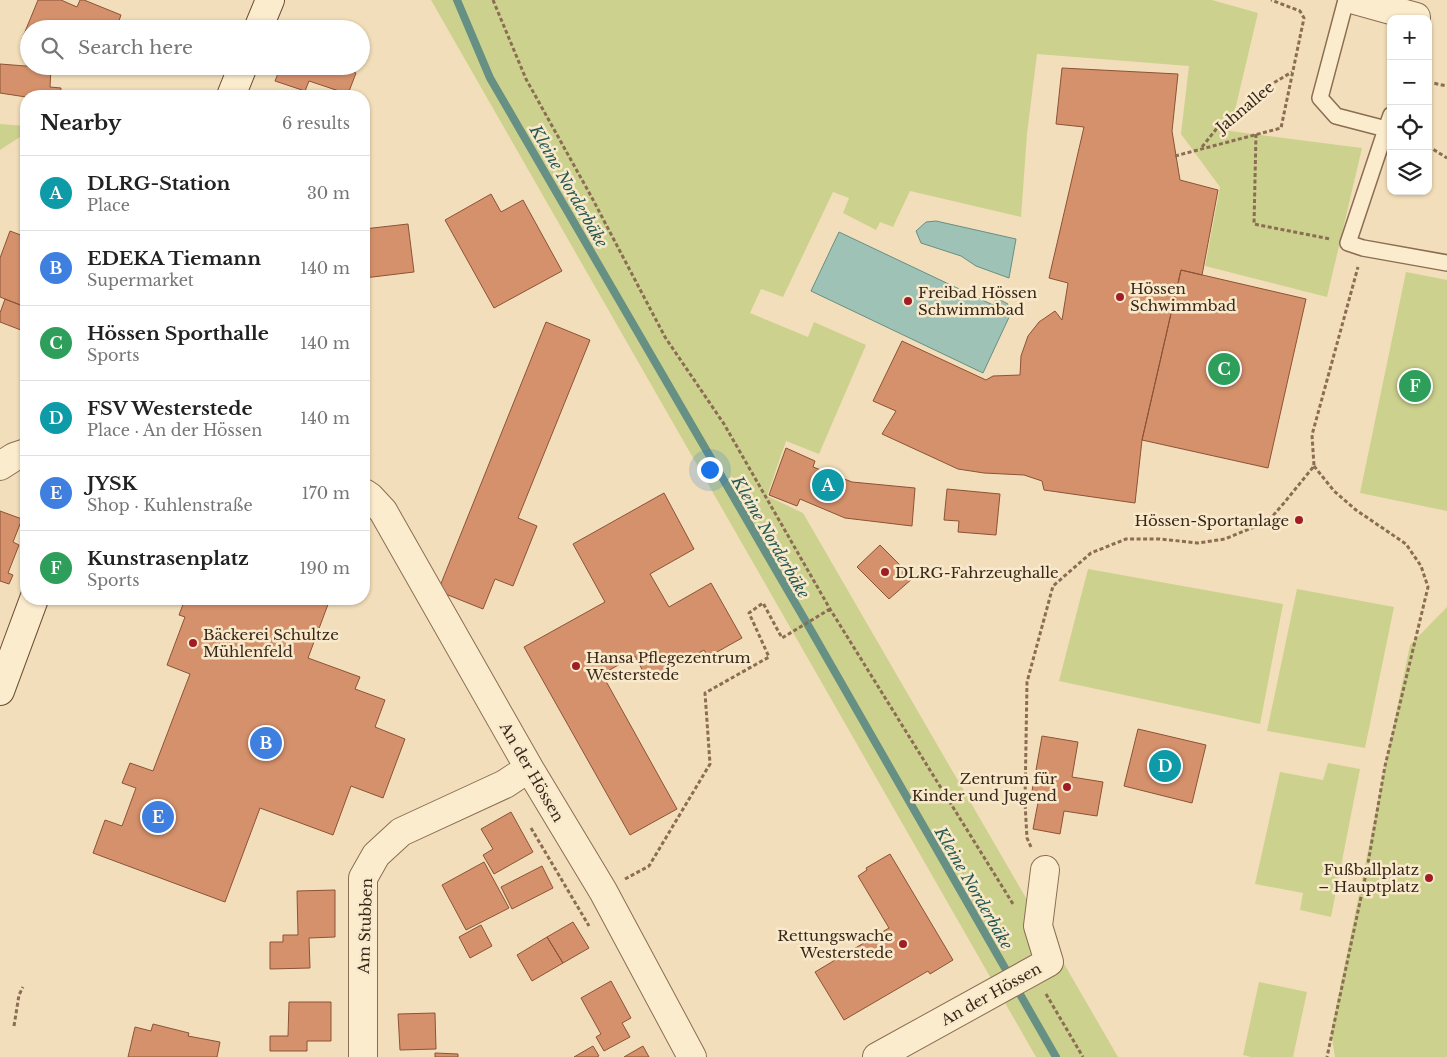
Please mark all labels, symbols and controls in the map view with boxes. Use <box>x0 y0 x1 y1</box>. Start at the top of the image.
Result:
map controls <box>1387 15 1432 195</box>
button: + <box>1387 15 1432 60</box>
search box <box>20 20 370 75</box>
icon: search <box>38 34 66 62</box>
text: Search here <box>78 36 193 59</box>
button: − <box>1387 60 1432 105</box>
street label: Jahnallee <box>1211 77 1278 138</box>
button: locate <box>1387 105 1432 150</box>
text: Nearby <box>40 110 121 136</box>
text: 6 results <box>282 113 350 133</box>
water label: Kleine Norderbäke <box>525 120 613 251</box>
button: layers <box>1387 150 1432 195</box>
text: DLRG-Station <box>87 172 230 195</box>
text: A <box>50 183 62 203</box>
text: 30 m <box>307 183 350 203</box>
text: Place <box>87 195 130 215</box>
text: EDEKA Tiemann <box>87 247 261 270</box>
text: B <box>50 258 62 278</box>
text: 140 m <box>300 258 350 278</box>
text: Supermarket <box>87 270 194 290</box>
place label: Hössen Schwimmbad <box>1130 279 1236 315</box>
place label: Freibad Hössen Schwimmbad <box>918 283 1037 319</box>
marker: Hössen Schwimmbad <box>1114 291 1126 303</box>
marker: Freibad Hössen Schwimmbad <box>902 295 914 307</box>
text: Hössen Sporthalle <box>87 322 269 345</box>
text: C <box>49 333 63 353</box>
text: 140 m <box>300 333 350 353</box>
text: Sports <box>87 345 140 365</box>
pin: C <box>1208 350 1240 388</box>
pin: F <box>1399 367 1431 405</box>
text: FSV Westerstede <box>87 397 253 420</box>
text: D <box>49 408 63 428</box>
text: 140 m <box>300 408 350 428</box>
text: Place · An der Hössen <box>87 420 262 440</box>
your location <box>697 457 723 483</box>
pin: A <box>812 466 844 504</box>
water label: Kleine Norderbäke <box>727 471 815 602</box>
text: JYSK <box>87 472 137 495</box>
text: E <box>50 483 62 503</box>
text: 170 m <box>302 483 350 503</box>
text: Shop · Kuhlenstraße <box>87 495 253 515</box>
place label: Hössen-Sportanlage <box>1134 511 1289 530</box>
marker: Hössen-Sportanlage <box>1293 514 1305 526</box>
text: Kunstrasenplatz <box>87 547 249 570</box>
text: F <box>50 558 62 578</box>
text: 190 m <box>299 558 350 578</box>
place label: DLRG-Fahrzeughalle <box>895 563 1059 582</box>
marker: DLRG-Fahrzeughalle <box>879 566 891 578</box>
text: Sports <box>87 570 140 590</box>
place label: Bäckerei Schultze Mühlenfeld <box>203 625 339 661</box>
marker: Bäckerei Schultze Mühlenfeld <box>187 637 199 649</box>
place label: Hansa Pflegezentrum Westerstede <box>585 648 751 684</box>
marker: Hansa Pflegezentrum Westerstede <box>570 660 582 672</box>
street label: An der Hössen <box>495 718 568 825</box>
pin: B <box>250 724 282 762</box>
pin: D <box>1149 747 1181 785</box>
place label: Zentrum für Kinder und Jugend <box>912 769 1058 805</box>
marker: Zentrum für Kinder und Jugend <box>1061 781 1073 793</box>
pin: E <box>142 798 174 836</box>
water label: Kleine Norderbäke <box>930 822 1018 953</box>
place label: Fußballplatz – Hauptplatz <box>1318 860 1419 896</box>
marker: Fußballplatz – Hauptplatz <box>1423 872 1435 884</box>
street label: Am Stubben <box>354 878 376 975</box>
place label: Rettungswache Westerstede <box>777 926 893 962</box>
marker: Rettungswache Westerstede <box>897 938 909 950</box>
street label: An der Hössen <box>937 959 1045 1030</box>

